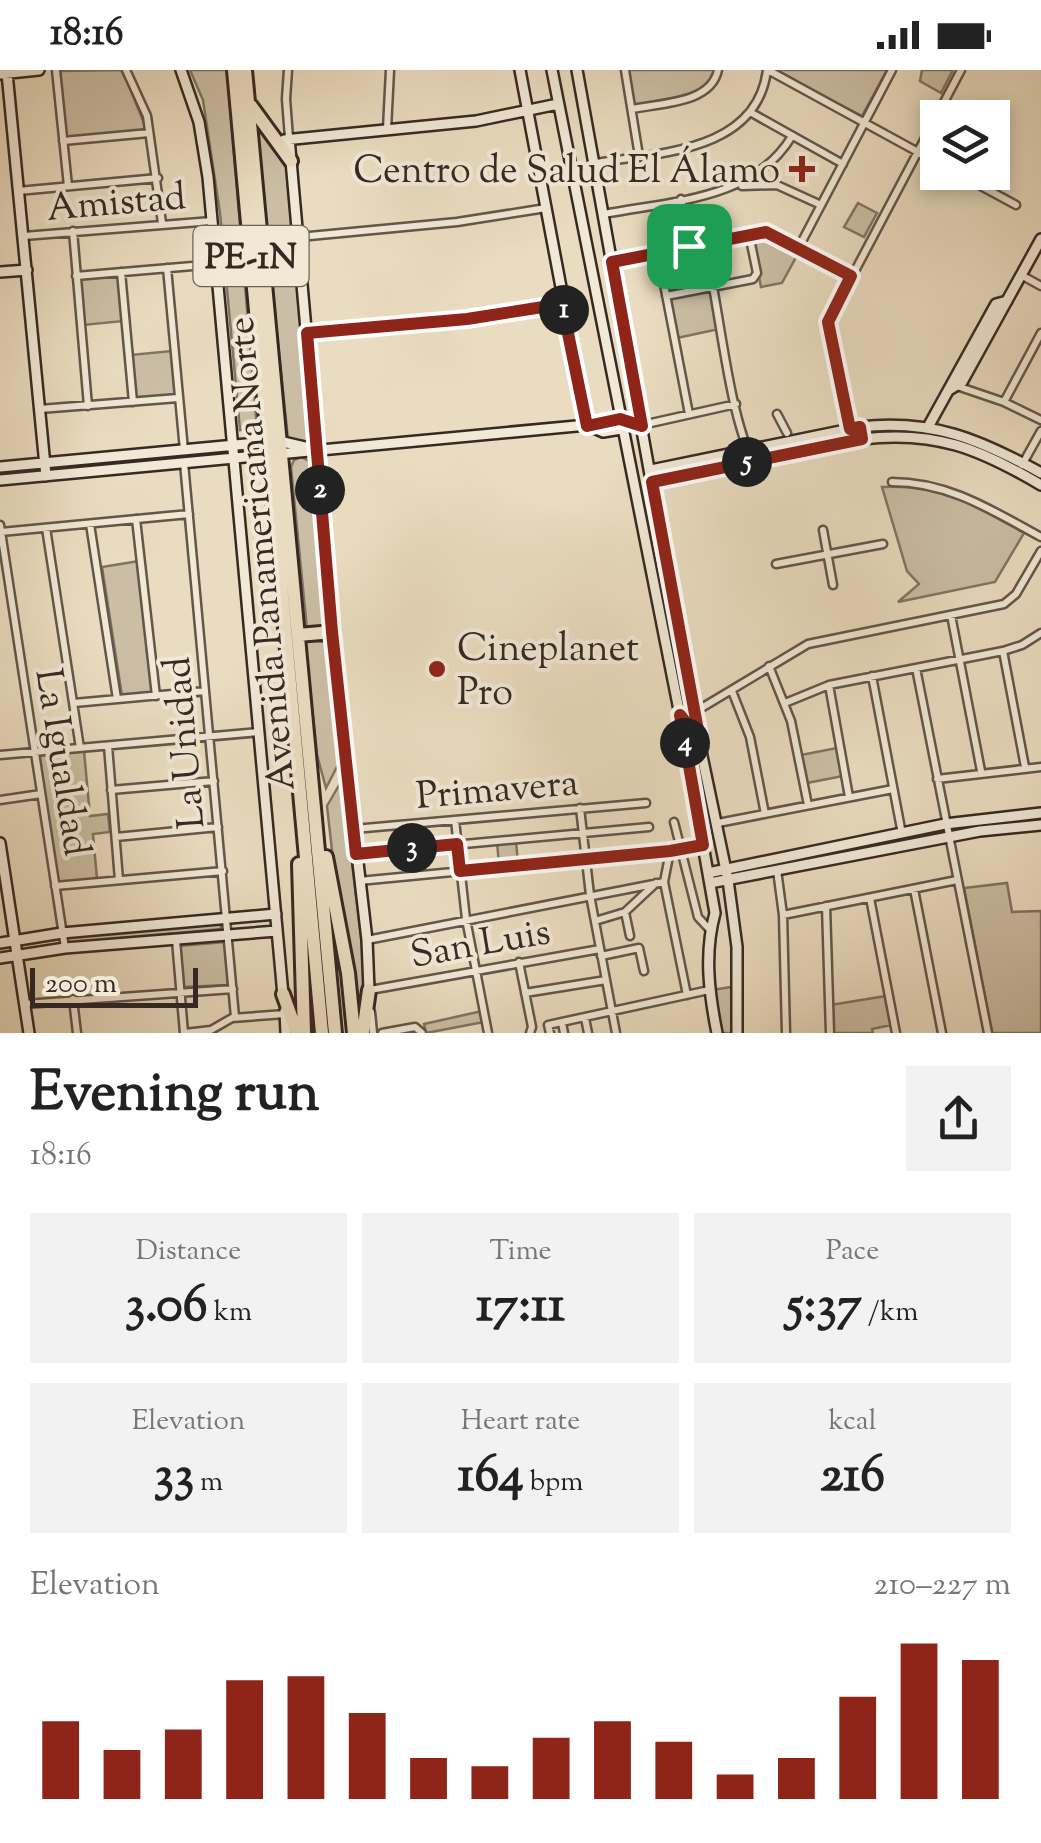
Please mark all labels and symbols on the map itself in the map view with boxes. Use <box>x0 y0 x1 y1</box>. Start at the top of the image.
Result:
place label: Centro de Salud El Álamo <box>353 145 780 200</box>
marker: Centro de Salud El Álamo <box>789 156 815 182</box>
street label: Amistad <box>45 172 188 238</box>
pin <box>647 204 732 289</box>
road number: PE-1N <box>194 226 308 286</box>
pin: 1 <box>539 285 589 335</box>
street label: Avenida Panamericana Norte <box>216 314 312 793</box>
pin: 5 <box>722 437 772 487</box>
pin: 2 <box>295 465 345 515</box>
place label: Cineplanet Pro <box>457 624 639 722</box>
street label: La Unidad <box>153 654 221 831</box>
marker: Cineplanet Pro <box>426 658 448 680</box>
street label: La Igualdad <box>19 665 102 860</box>
pin: 4 <box>660 718 710 768</box>
street label: Primavera <box>414 758 581 826</box>
pin: 3 <box>387 823 437 873</box>
street label: San Luis <box>406 907 555 985</box>
scale bar <box>30 963 198 1008</box>

